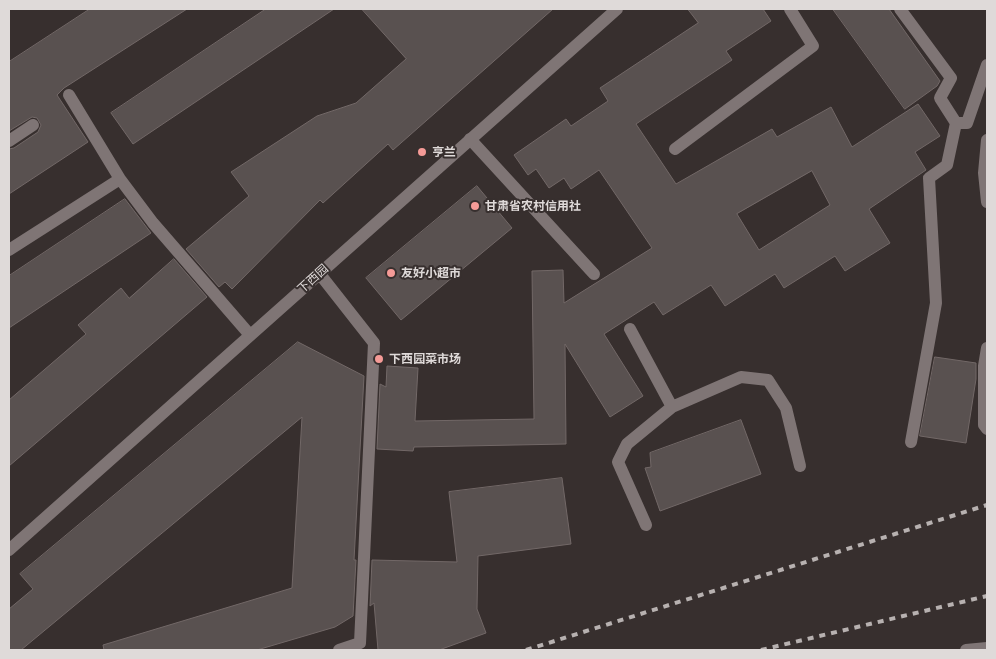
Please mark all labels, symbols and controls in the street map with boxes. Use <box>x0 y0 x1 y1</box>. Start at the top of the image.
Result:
place label: 亨兰 <box>432 145 456 159</box>
marker: 亨兰 <box>416 146 428 158</box>
place label: 甘肃省农村信用社 <box>485 199 581 213</box>
marker: 甘肃省农村信用社 <box>469 200 481 212</box>
street label: 下西园 <box>295 262 331 296</box>
place label: 友好小超市 <box>401 266 461 280</box>
marker: 友好小超市 <box>385 267 397 279</box>
place label: 下西园菜市场 <box>389 352 461 366</box>
marker: 下西园菜市场 <box>373 353 385 365</box>

